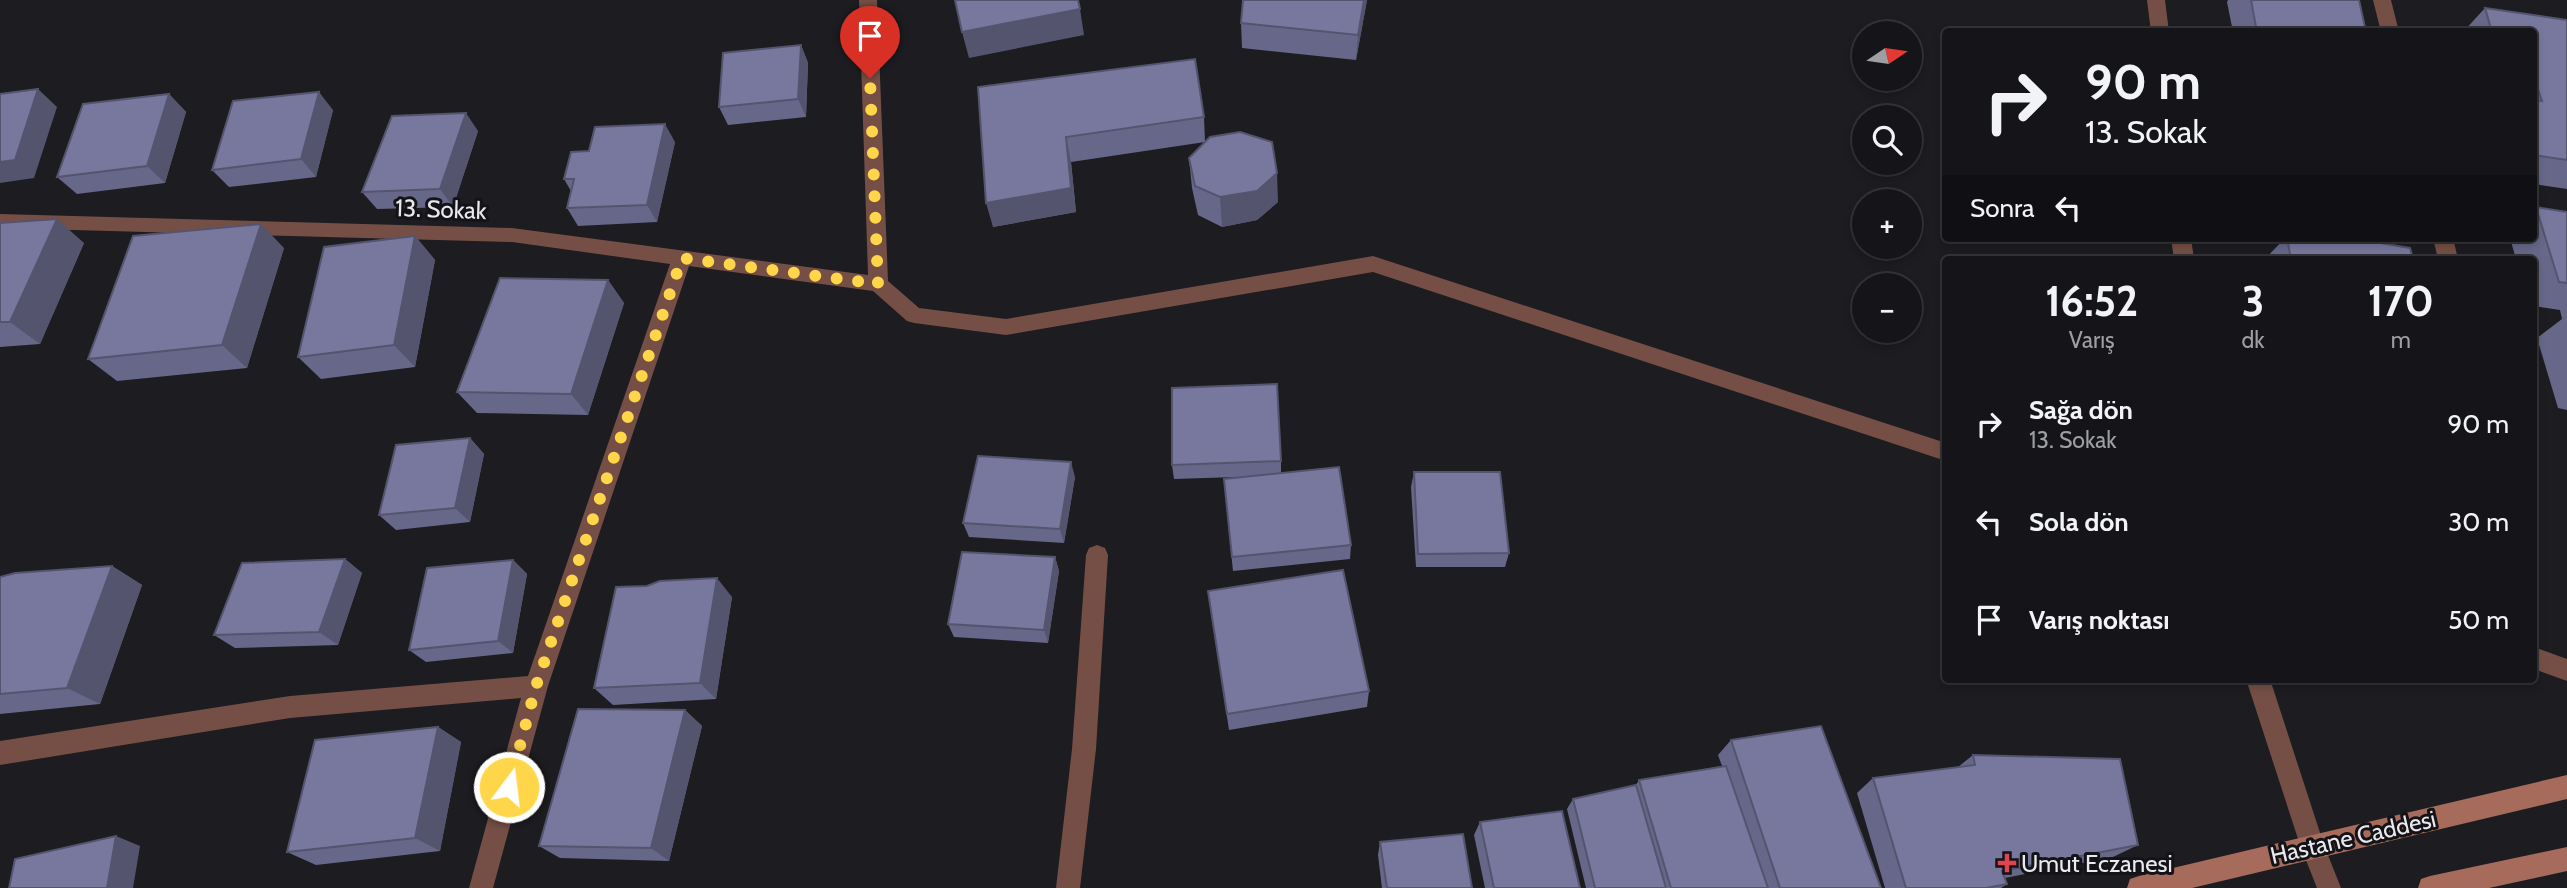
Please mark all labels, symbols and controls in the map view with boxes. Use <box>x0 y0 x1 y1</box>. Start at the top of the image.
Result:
pin <box>840 6 900 78</box>
icon: arrive <box>851 17 889 55</box>
north arrow <box>1852 21 1922 91</box>
map controls <box>1852 21 1922 343</box>
text: 90 m <box>2085 52 2201 111</box>
icon: right <box>1970 56 2061 147</box>
button: search <box>1852 105 1922 175</box>
text: 13. Sokak <box>2085 112 2207 151</box>
button: + <box>1852 189 1922 259</box>
icon: left <box>2049 189 2087 227</box>
text: Sonra <box>1970 192 2035 224</box>
street label: 13. Sokak <box>395 193 487 225</box>
button: − <box>1852 273 1922 343</box>
text: 16:52 <box>2045 275 2138 327</box>
text: 3 <box>2242 275 2264 327</box>
text: 170 <box>2368 275 2434 327</box>
text: Varış <box>2069 326 2115 354</box>
text: dk <box>2241 326 2265 354</box>
text: m <box>2391 326 2411 354</box>
text: Sağa dön <box>2029 394 2133 426</box>
icon: right <box>1970 405 2008 443</box>
text: 90 m <box>2447 408 2509 440</box>
text: 13. Sokak <box>2029 426 2117 454</box>
icon: left <box>1970 503 2008 541</box>
text: Sola dön <box>2029 506 2129 538</box>
text: 30 m <box>2448 506 2509 538</box>
icon: arrive <box>1970 601 2008 639</box>
text: Varış noktası <box>2029 604 2170 636</box>
text: 50 m <box>2448 604 2509 636</box>
position arrow <box>472 750 546 824</box>
street label: Hastane Caddesi <box>2267 804 2439 870</box>
place label: Umut Eczanesi <box>2021 849 2172 878</box>
marker: Umut Eczanesi <box>1999 855 2015 871</box>

